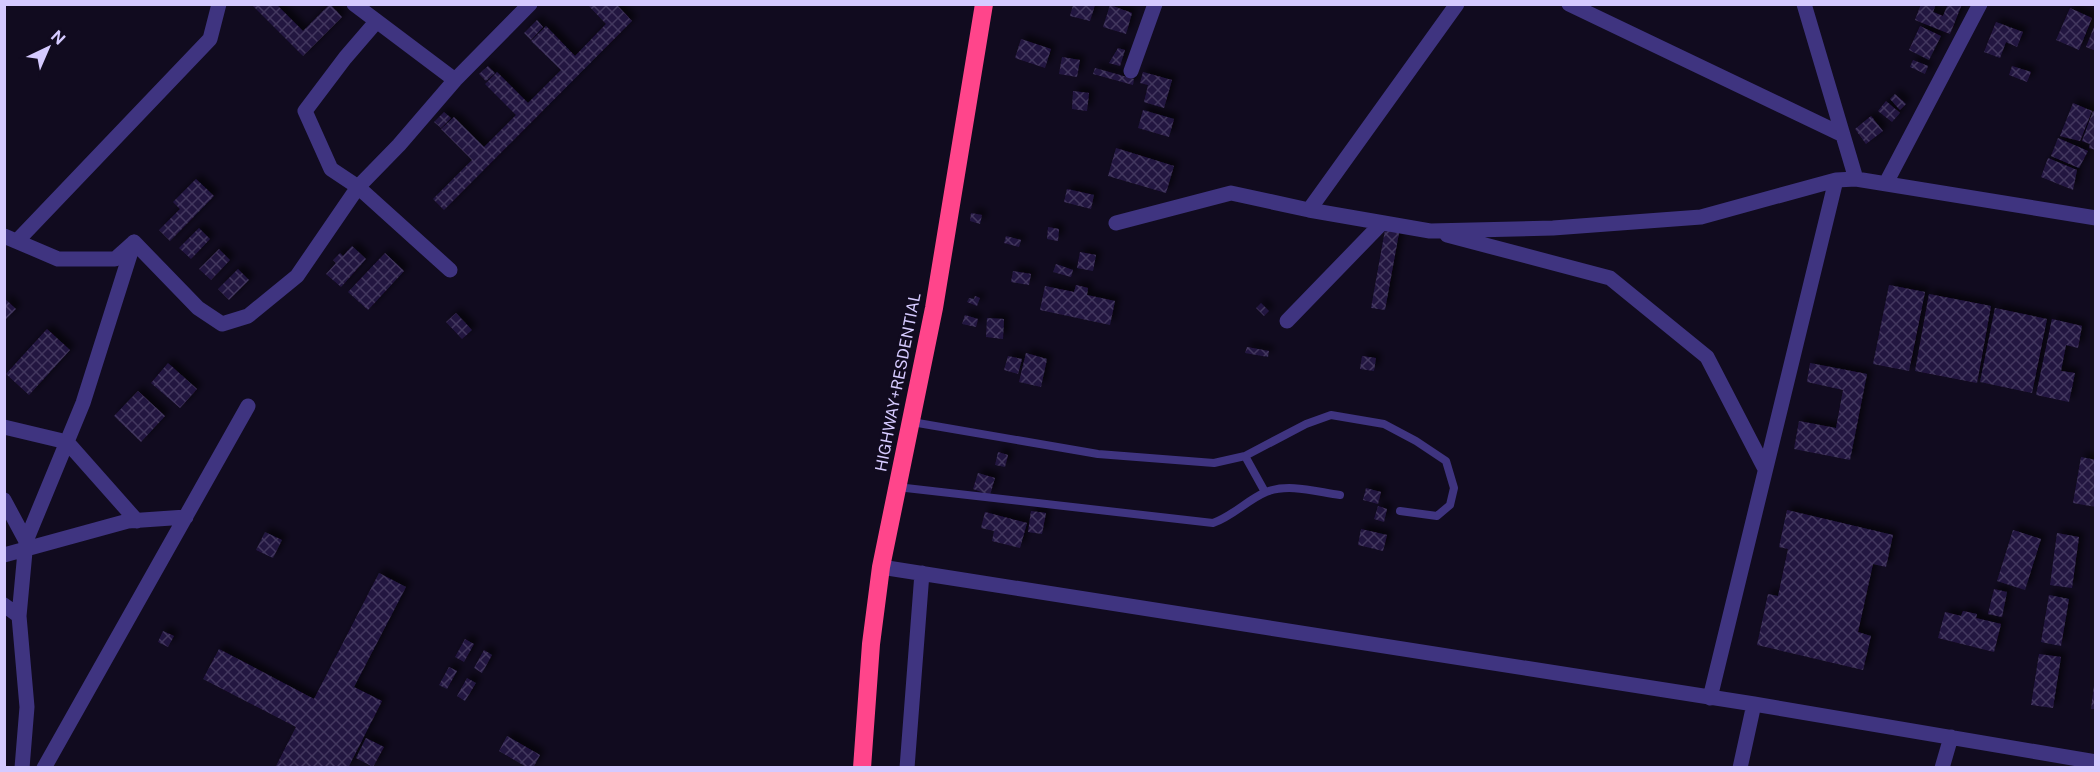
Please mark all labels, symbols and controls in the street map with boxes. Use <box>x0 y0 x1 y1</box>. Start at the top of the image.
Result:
north arrow <box>18 18 78 78</box>
text: N <box>47 26 69 49</box>
street label: HIGHWAY+RESDENTIAL <box>871 291 925 473</box>

